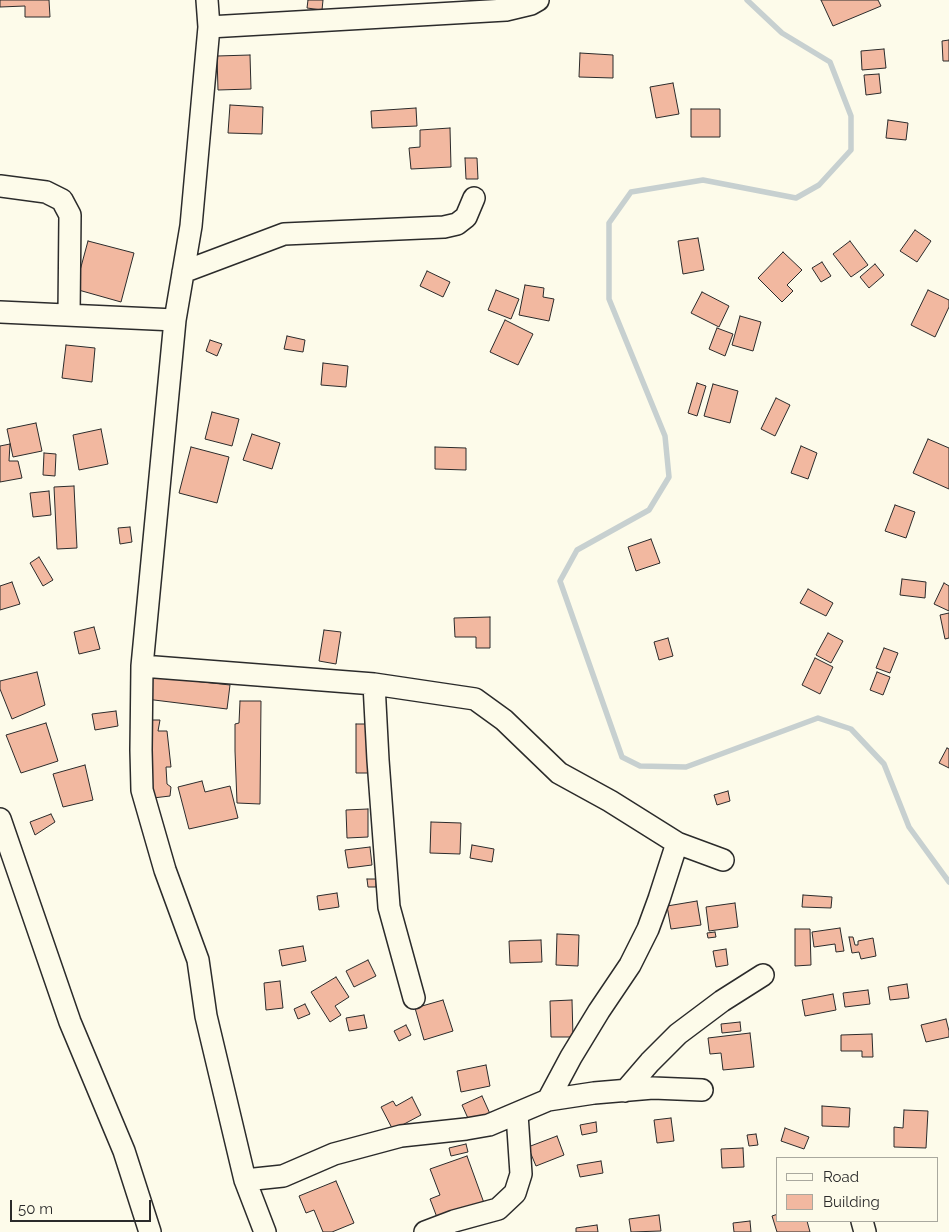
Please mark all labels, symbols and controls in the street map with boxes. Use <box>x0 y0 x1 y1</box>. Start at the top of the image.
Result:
legend <box>776 1157 939 1222</box>
text: Road <box>823 1168 859 1186</box>
scale bar <box>12 1190 154 1222</box>
text: Building <box>823 1193 880 1211</box>
text: 50 m <box>18 1200 53 1218</box>

